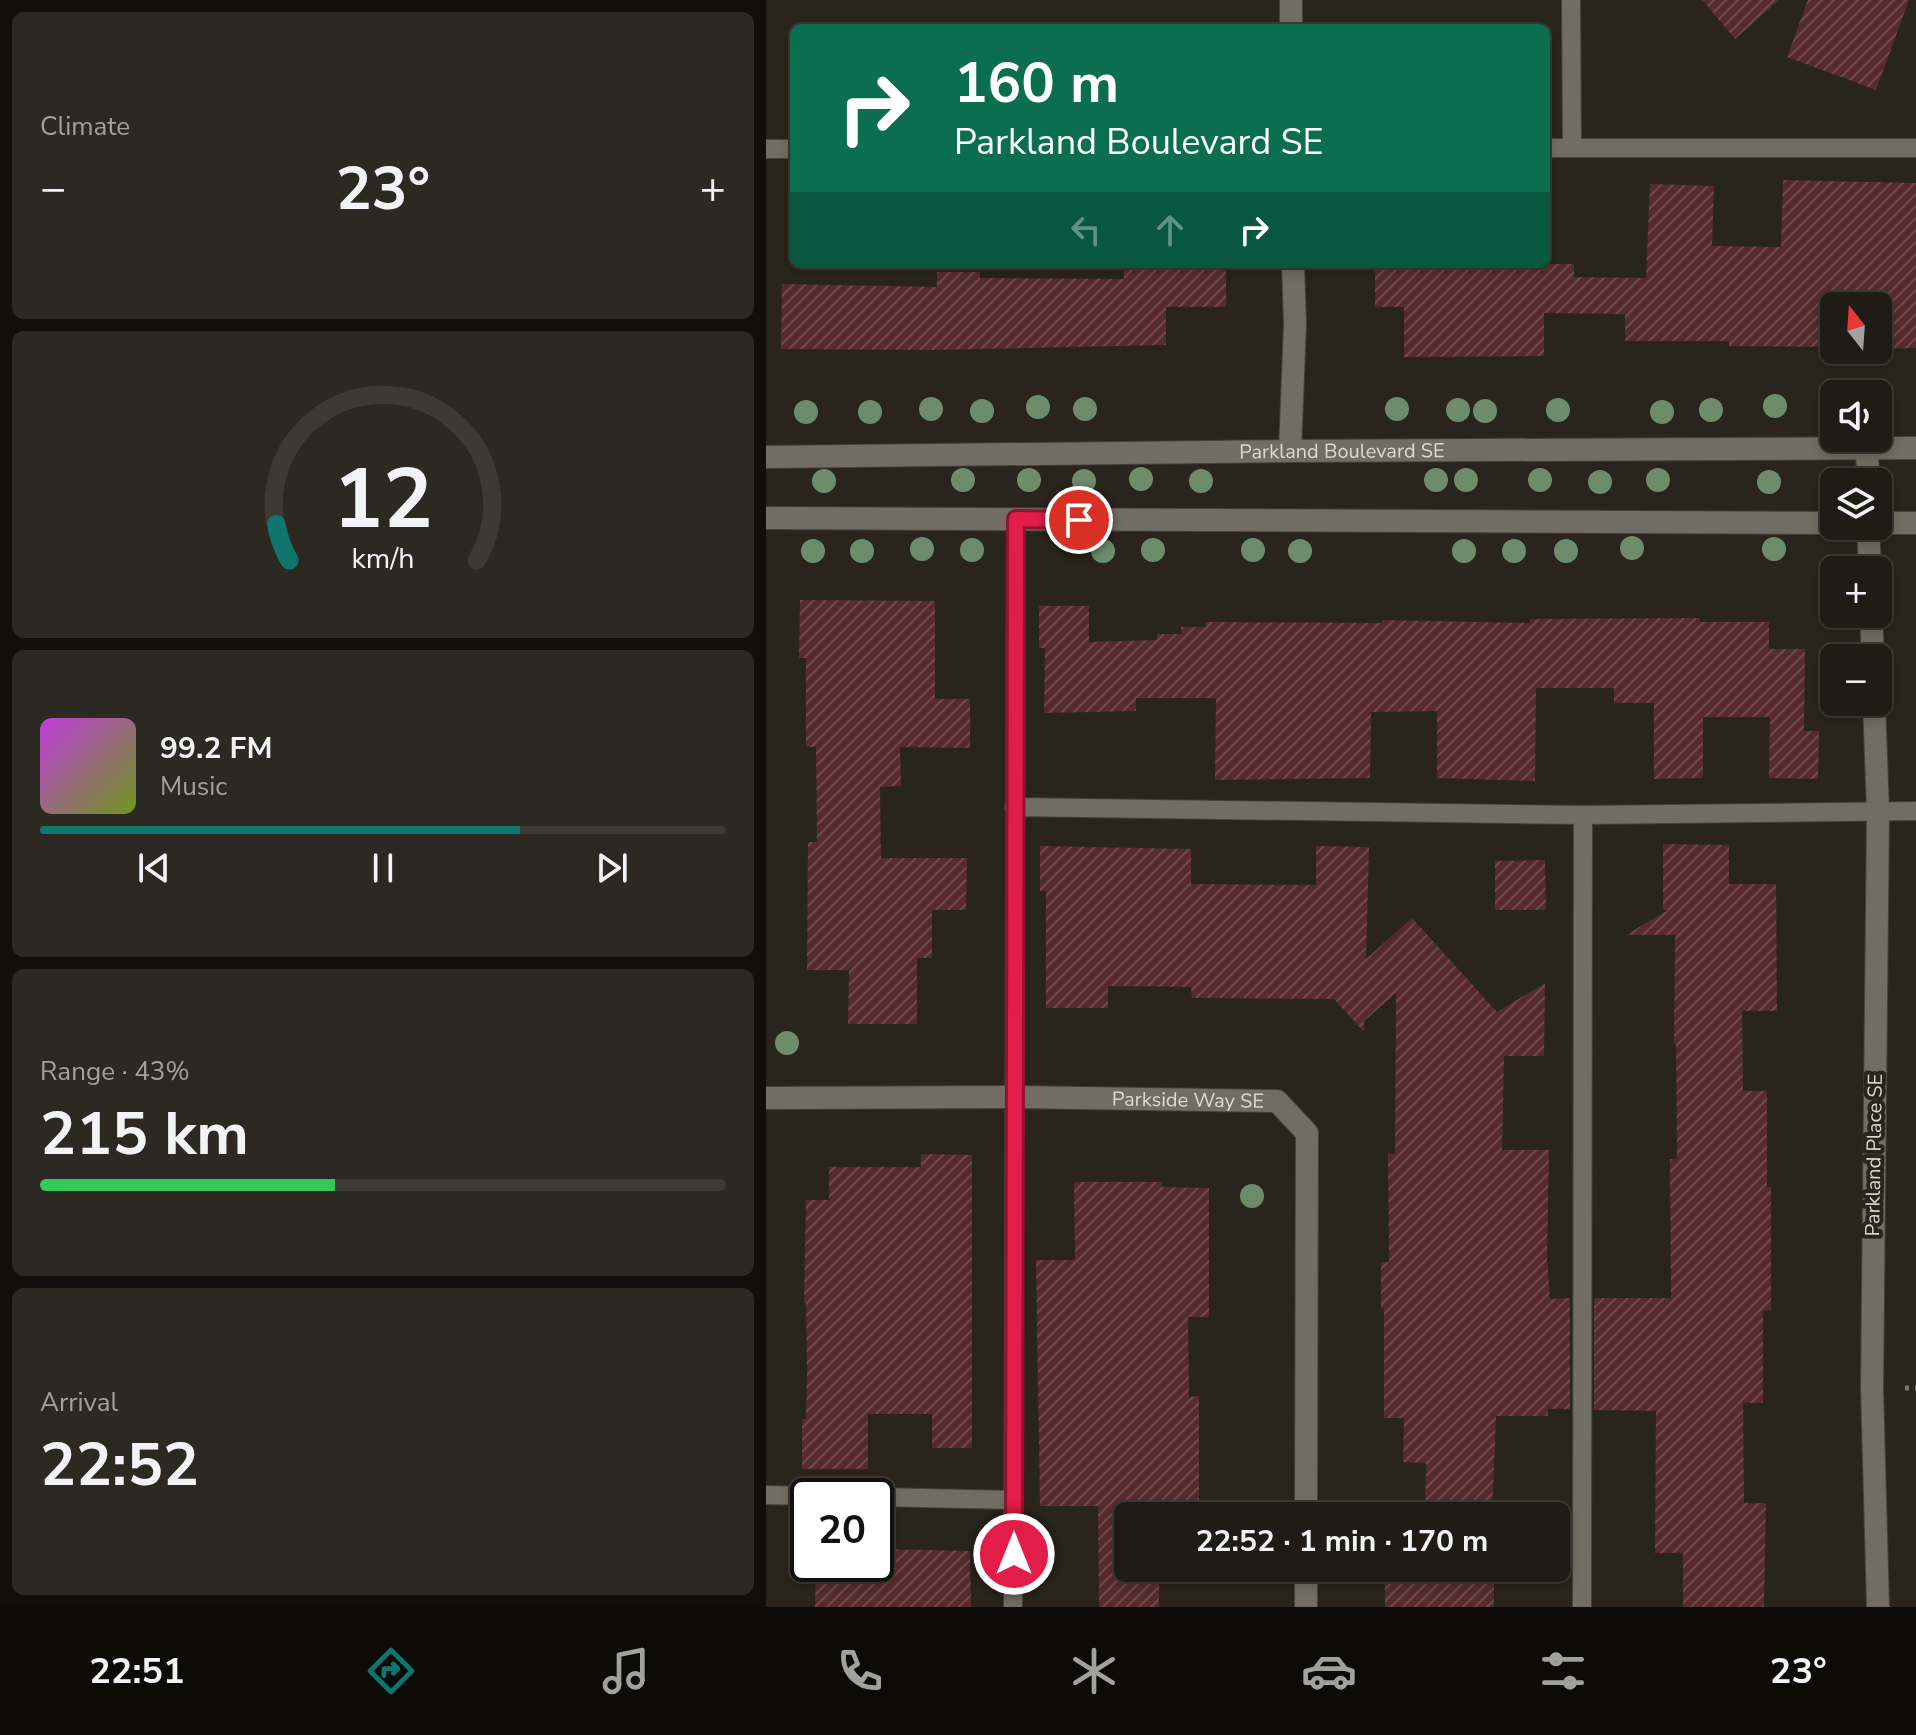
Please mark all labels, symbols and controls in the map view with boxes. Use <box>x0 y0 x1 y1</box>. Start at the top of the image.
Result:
text: 160 m <box>954 45 1119 122</box>
icon: right <box>822 56 926 160</box>
text: Climate <box>40 109 130 144</box>
text: Parkland Boulevard SE <box>954 118 1324 167</box>
text: 23° <box>336 148 430 230</box>
text: − <box>40 159 66 219</box>
text: + <box>700 159 726 219</box>
icon: left <box>1064 208 1108 252</box>
icon: ahead <box>1148 208 1192 252</box>
icon: right <box>1232 208 1276 252</box>
north arrow <box>1820 292 1892 364</box>
map controls <box>1820 292 1892 716</box>
button: sound <box>1820 380 1892 452</box>
street label: Parkland Boulevard SE <box>1239 437 1445 465</box>
text: 12 <box>333 442 433 555</box>
button: layers <box>1820 468 1892 540</box>
pin <box>1045 486 1113 554</box>
icon: arrive <box>1057 498 1101 542</box>
text: km/h <box>352 539 414 578</box>
button: + <box>1820 556 1892 628</box>
button: − <box>1820 644 1892 716</box>
text: 99.2 FM <box>160 728 272 769</box>
text: Music <box>160 769 227 804</box>
icon: previous <box>132 846 176 890</box>
icon: pause <box>361 846 405 890</box>
icon: next <box>590 846 634 890</box>
text: Range · 43% <box>40 1054 190 1089</box>
street label: Parkland Place SE <box>1859 1073 1889 1237</box>
street label: Parkside Way SE <box>1112 1085 1264 1114</box>
text: 215 km <box>40 1093 249 1175</box>
text: Arrival <box>40 1385 118 1420</box>
text: 22:52 <box>40 1424 199 1506</box>
speed limit sign: 20 <box>790 1478 894 1582</box>
position arrow <box>972 1512 1056 1596</box>
text: 22:52 · 1 min · 170 m <box>1196 1521 1488 1562</box>
icon: directions <box>363 1643 419 1699</box>
icon: music <box>598 1643 654 1699</box>
icon: phone <box>832 1643 888 1699</box>
icon: climate <box>1066 1643 1122 1699</box>
icon: car <box>1301 1643 1357 1699</box>
icon: filters <box>1535 1643 1591 1699</box>
text: 22:51 <box>89 1647 185 1696</box>
text: 23° <box>1770 1647 1827 1696</box>

